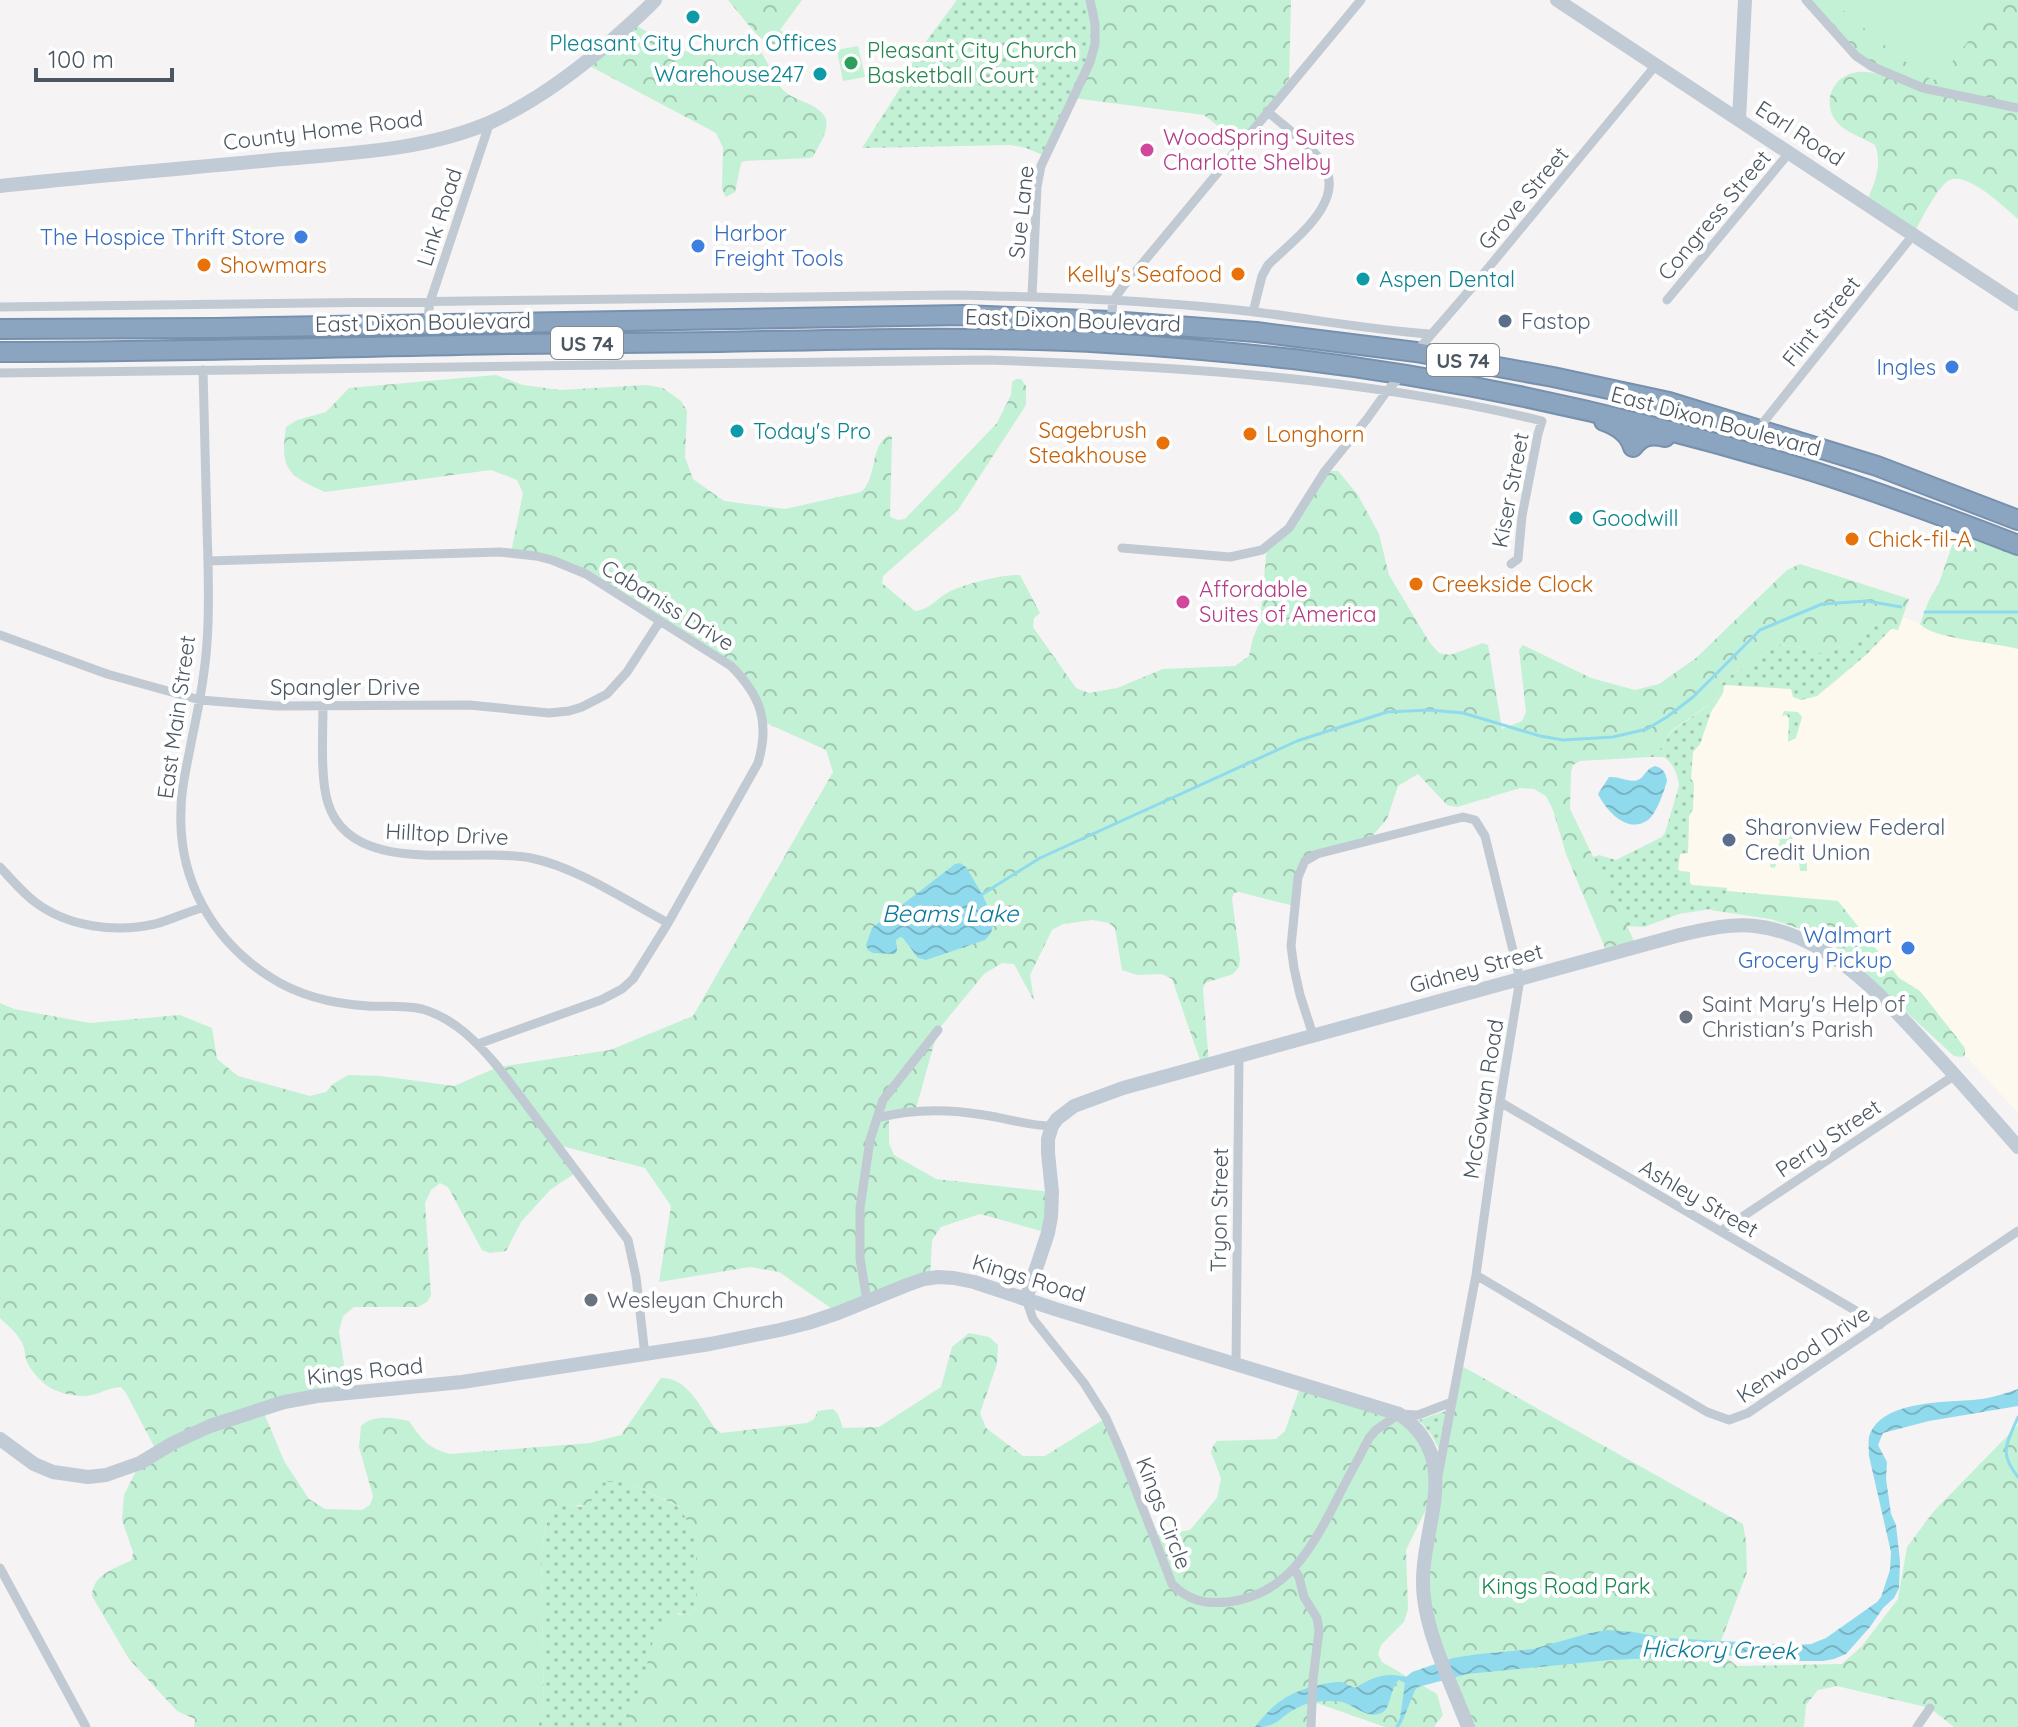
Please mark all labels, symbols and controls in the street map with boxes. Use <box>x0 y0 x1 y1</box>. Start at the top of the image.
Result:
marker: Pleasant City Church Offices <box>684 8 702 26</box>
place label: Pleasant City Church Offices <box>549 29 837 57</box>
scale bar <box>36 32 172 82</box>
place label: Pleasant City Church Basketball Court <box>867 36 1077 89</box>
text: 100 m <box>48 44 114 74</box>
marker: Pleasant City Church Basketball Court <box>842 54 860 72</box>
place label: Warehouse247 <box>654 60 804 88</box>
marker: Warehouse247 <box>811 65 829 83</box>
street label: Earl Road <box>1750 94 1850 172</box>
street label: County Home Road <box>222 104 424 156</box>
place label: WoodSpring Suites Charlotte Shelby <box>1163 123 1355 176</box>
marker: WoodSpring Suites Charlotte Shelby <box>1138 141 1156 159</box>
street label: Grove Street <box>1472 141 1574 255</box>
street label: Congress Street <box>1651 144 1777 286</box>
street label: Link Road <box>410 164 468 270</box>
street label: Sue Lane <box>1002 164 1040 260</box>
place label: Harbor Freight Tools <box>714 219 844 272</box>
place label: The Hospice Thrift Store <box>40 223 285 251</box>
marker: The Hospice Thrift Store <box>292 228 310 246</box>
marker: Harbor Freight Tools <box>689 237 707 255</box>
place label: Showmars <box>220 251 327 279</box>
marker: Showmars <box>195 256 213 274</box>
place label: Kelly's Seafood <box>1067 260 1222 288</box>
marker: Kelly's Seafood <box>1229 265 1247 283</box>
place label: Aspen Dental <box>1379 265 1515 293</box>
marker: Aspen Dental <box>1354 270 1372 288</box>
street label: Flint Street <box>1776 270 1866 372</box>
street label: East Dixon Boulevard <box>965 302 1181 338</box>
street label: East Dixon Boulevard <box>315 306 531 338</box>
place label: Fastop <box>1521 307 1591 335</box>
marker: Fastop <box>1496 312 1514 330</box>
road number: US 74 <box>551 327 623 359</box>
road number: US 74 <box>1427 344 1499 376</box>
place label: Ingles <box>1876 353 1936 381</box>
marker: Ingles <box>1943 358 1961 376</box>
street label: East Dixon Boulevard <box>1608 380 1824 462</box>
place label: Sagebrush Steakhouse <box>1029 416 1147 469</box>
place label: Today's Pro <box>753 417 871 445</box>
place label: Longhorn <box>1266 420 1364 448</box>
marker: Today's Pro <box>728 422 746 440</box>
marker: Longhorn <box>1241 425 1259 443</box>
street label: Kiser Street <box>1485 430 1535 550</box>
marker: Sagebrush Steakhouse <box>1154 434 1172 452</box>
place label: Goodwill <box>1592 504 1679 532</box>
marker: Goodwill <box>1567 509 1585 527</box>
place label: Chick-fil-A <box>1868 525 1972 553</box>
marker: Chick-fil-A <box>1843 530 1861 548</box>
street label: Cabaniss Drive <box>596 553 740 657</box>
place label: Creekside Clock <box>1432 570 1593 598</box>
place label: Affordable Suites of America <box>1199 575 1377 628</box>
marker: Creekside Clock <box>1407 575 1425 593</box>
marker: Affordable Suites of America <box>1174 593 1192 611</box>
street label: East Main Street <box>151 634 201 800</box>
street label: Spangler Drive <box>270 673 420 701</box>
place label: Sharonview Federal Credit Union <box>1745 813 1945 866</box>
street label: Hilltop Drive <box>385 817 509 851</box>
marker: Sharonview Federal Credit Union <box>1720 831 1738 849</box>
water label: Beams Lake <box>882 898 1020 928</box>
place label: Walmart Grocery Pickup <box>1738 921 1892 974</box>
street label: Gidney Street <box>1406 937 1546 999</box>
marker: Walmart Grocery Pickup <box>1899 939 1917 957</box>
place label: Saint Mary's Help of Christian's Parish <box>1702 990 1906 1043</box>
marker: Saint Mary's Help of Christian's Parish <box>1677 1008 1695 1026</box>
street label: McGowan Road <box>1457 1017 1509 1181</box>
street label: Perry Street <box>1770 1093 1886 1183</box>
street label: Tryon Street <box>1204 1147 1234 1273</box>
street label: Ashley Street <box>1634 1153 1764 1243</box>
street label: Kings Road <box>969 1248 1089 1308</box>
place label: Wesleyan Church <box>607 1286 784 1314</box>
marker: Wesleyan Church <box>582 1291 600 1309</box>
street label: Kenwood Drive <box>1731 1299 1875 1409</box>
street label: Kings Road <box>306 1351 424 1391</box>
street label: Kings Circle <box>1130 1453 1198 1573</box>
park label: Kings Road Park <box>1481 1572 1651 1600</box>
water label: Hickory Creek <box>1641 1633 1799 1665</box>

